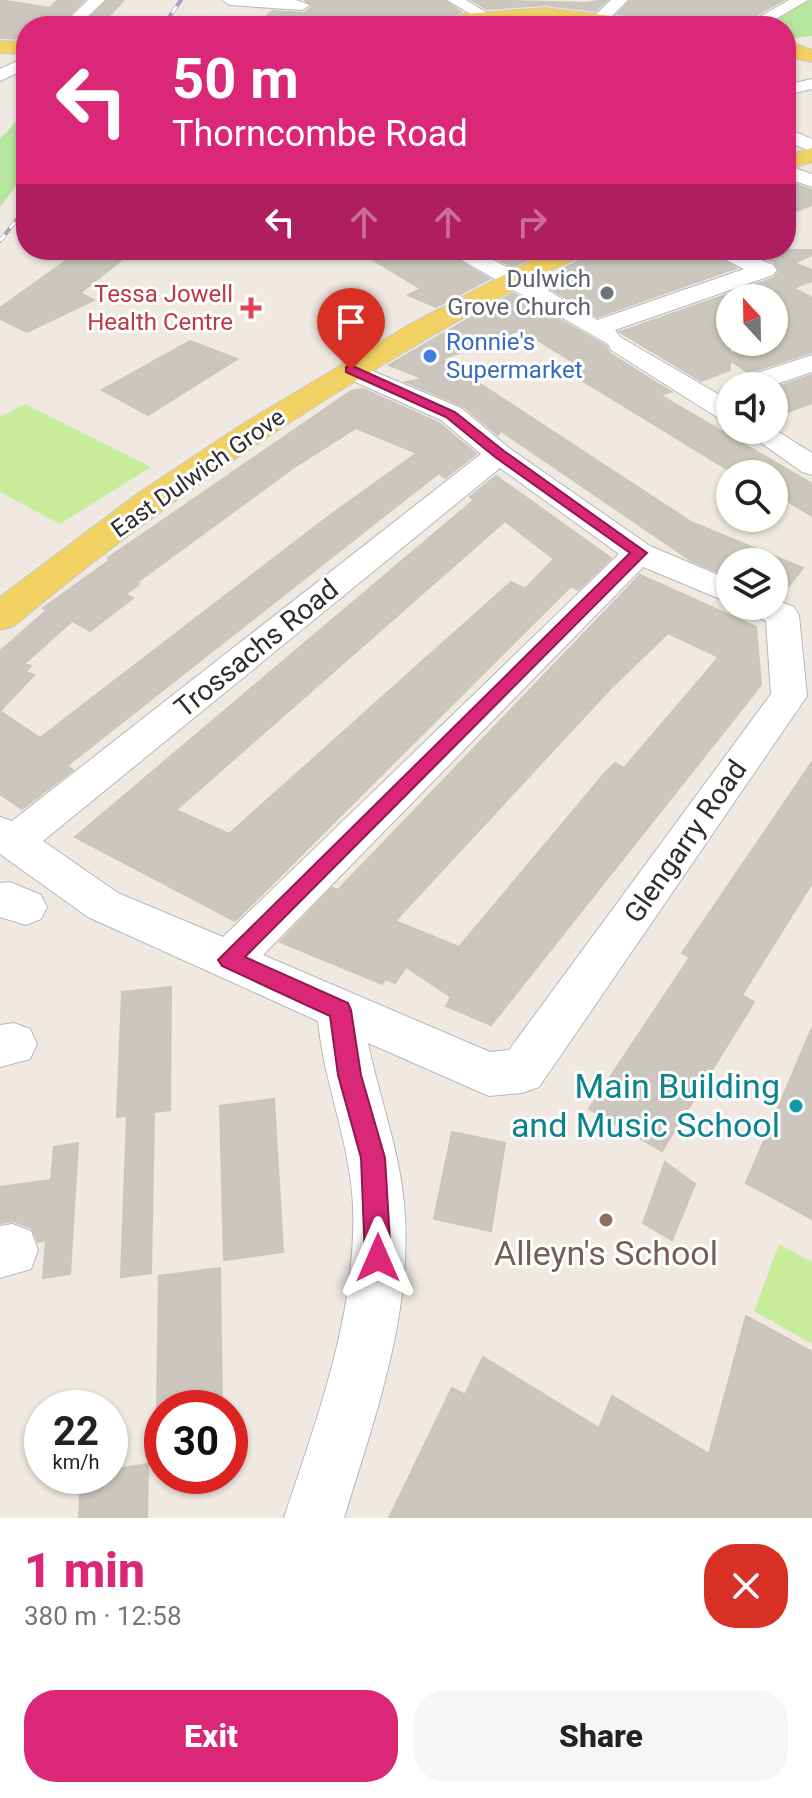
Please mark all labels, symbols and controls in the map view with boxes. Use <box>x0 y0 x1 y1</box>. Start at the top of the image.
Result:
text: 50 m <box>172 46 299 112</box>
icon: left <box>40 48 144 152</box>
text: Thorncombe Road <box>172 113 468 155</box>
icon: left <box>258 200 302 244</box>
icon: ahead <box>342 200 386 244</box>
icon: ahead <box>426 200 470 244</box>
icon: right <box>510 200 554 244</box>
place label: Dulwich Grove Church <box>447 265 591 321</box>
place label: Tessa Jowell Health Centre <box>87 280 233 336</box>
marker: Dulwich Grove Church <box>598 284 616 302</box>
north arrow <box>716 284 788 356</box>
map controls <box>716 284 788 620</box>
pin <box>317 288 385 370</box>
marker: Tessa Jowell Health Centre <box>240 297 262 319</box>
icon: arrive <box>329 300 373 344</box>
place label: Ronnie's Supermarket <box>446 328 583 384</box>
marker: Ronnie's Supermarket <box>421 347 439 365</box>
button: sound <box>716 372 788 444</box>
street label: East Dulwich Grove <box>106 403 290 543</box>
button: search <box>716 460 788 532</box>
button: layers <box>716 548 788 620</box>
street label: Trossachs Road <box>168 572 345 724</box>
street label: Glengarry Road <box>617 754 754 929</box>
place label: Main Building and Music School <box>511 1066 780 1145</box>
marker: Main Building and Music School <box>787 1097 805 1115</box>
marker: Alleyn's School <box>597 1211 615 1229</box>
position arrow <box>336 1216 420 1300</box>
place label: Alleyn's School <box>494 1233 718 1273</box>
speed limit sign: 30 <box>144 1390 248 1494</box>
text: 22 <box>53 1408 99 1455</box>
text: km/h <box>53 1450 99 1474</box>
text: 1 min <box>24 1542 145 1599</box>
button: close <box>704 1544 788 1628</box>
text: 380 m · 12:58 <box>24 1601 182 1631</box>
button: Exit <box>24 1690 398 1782</box>
button: Share <box>414 1690 788 1782</box>

